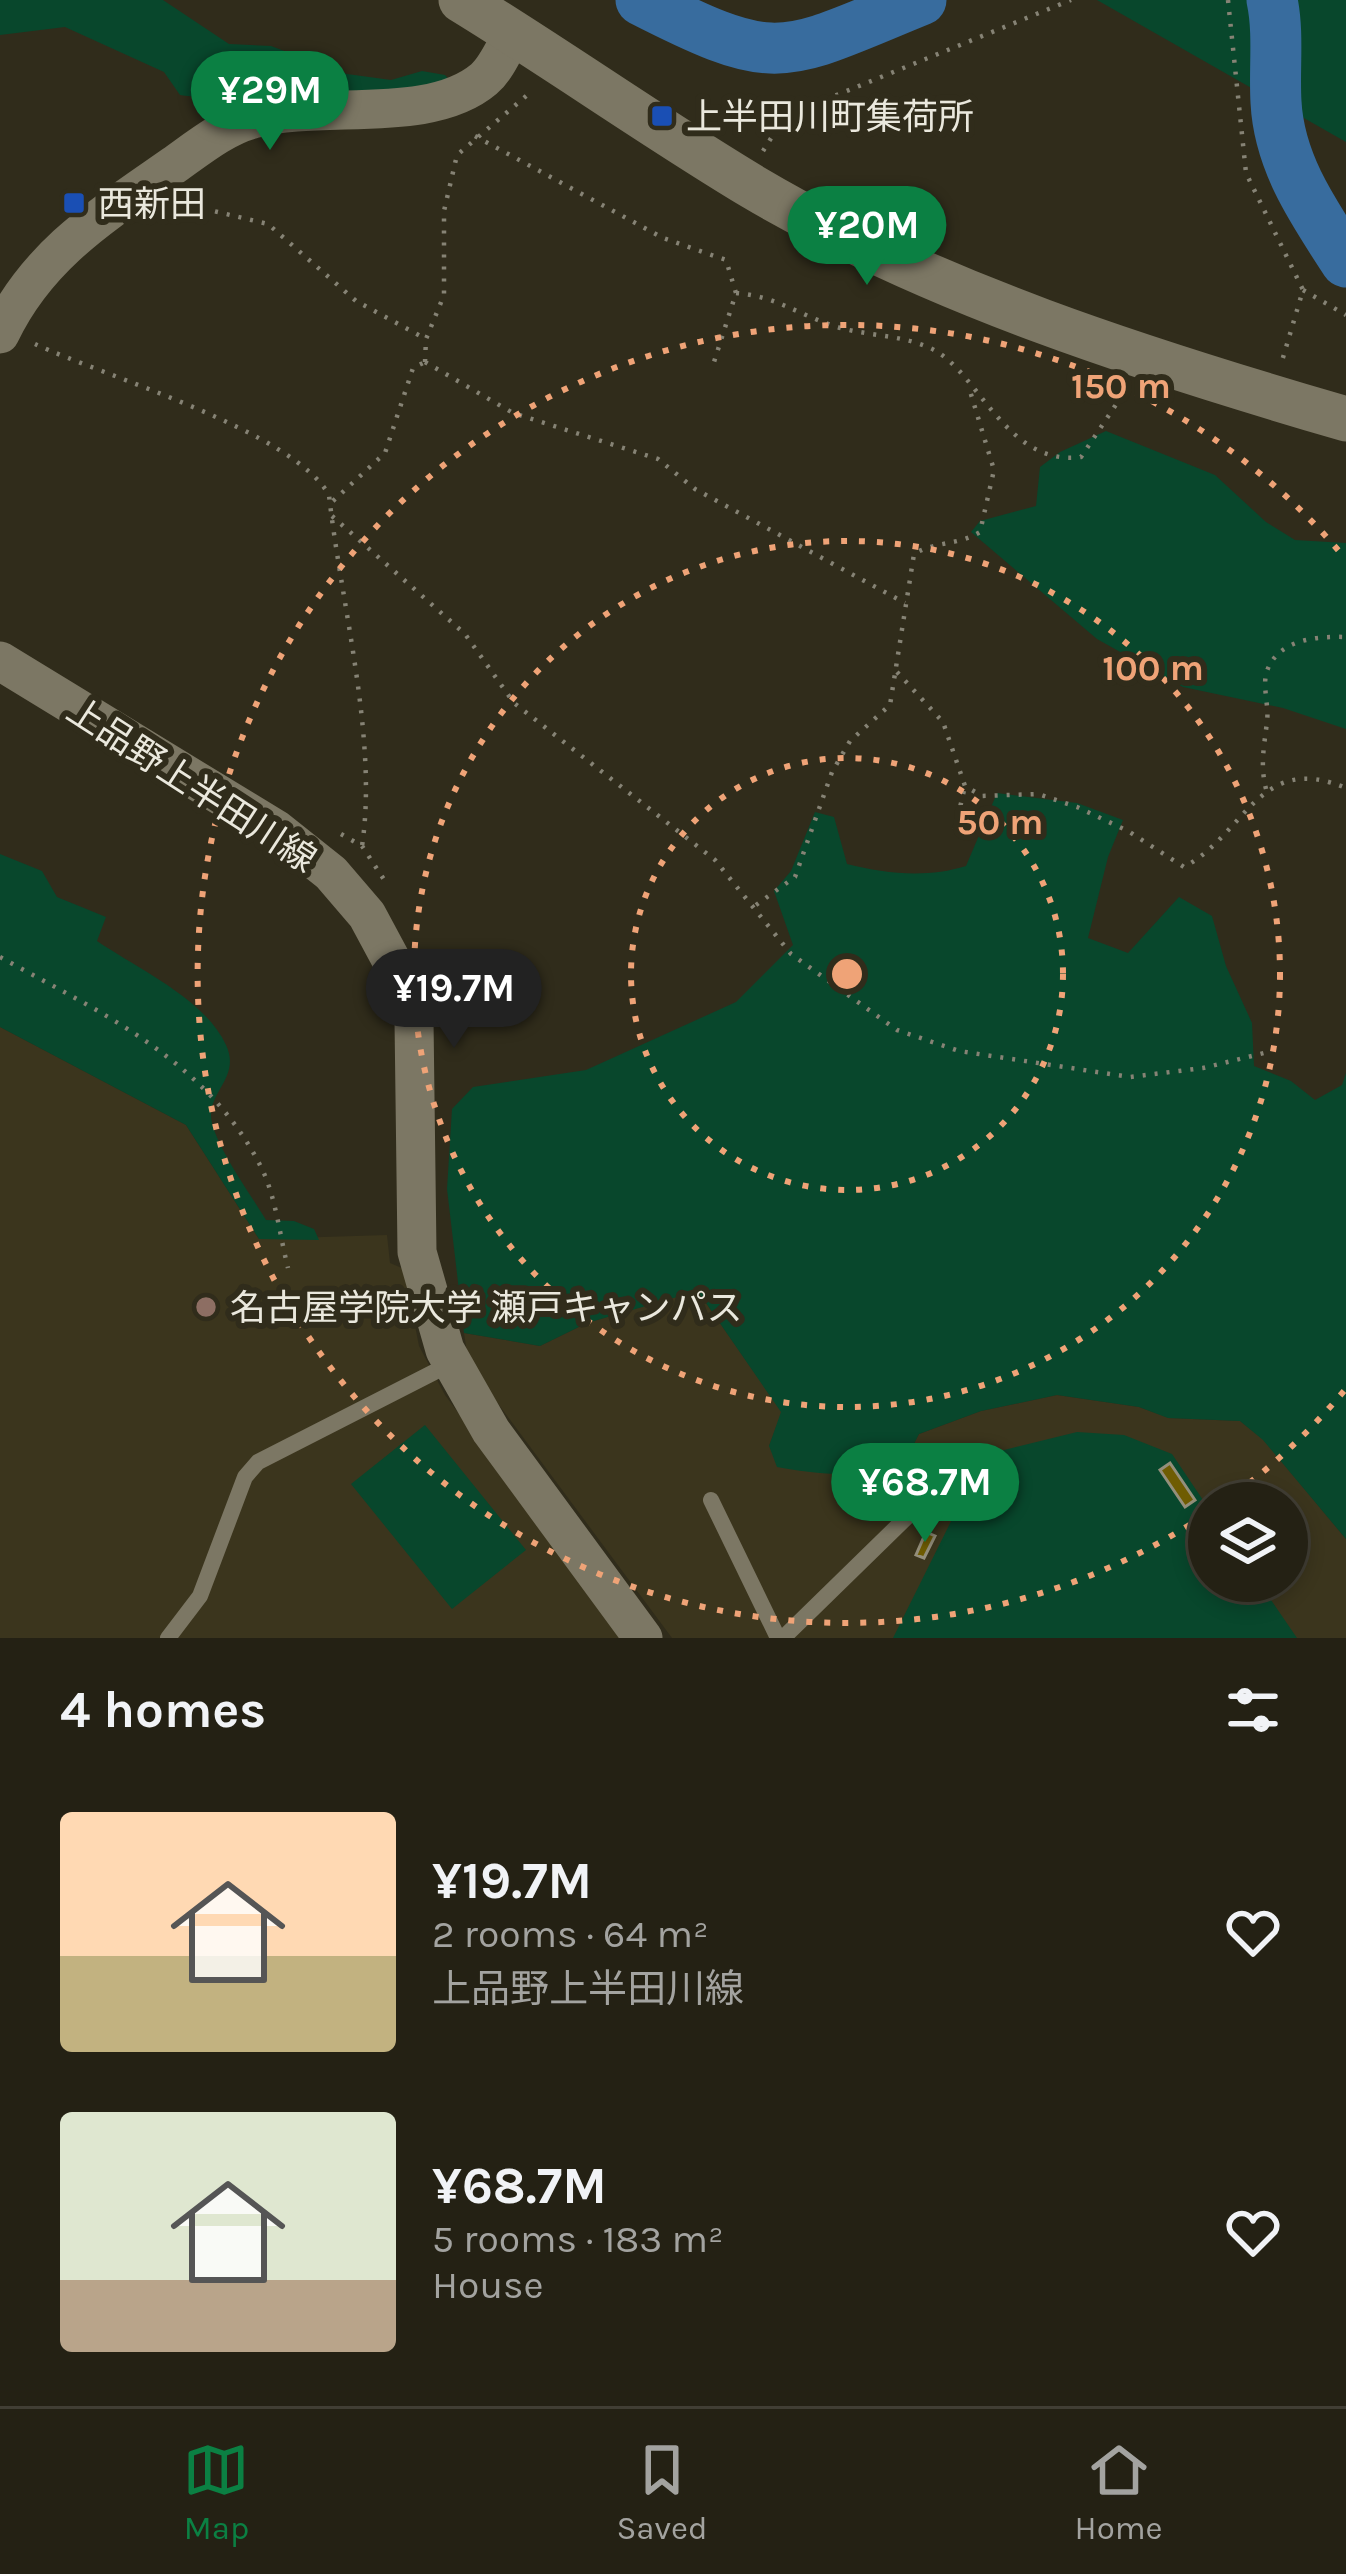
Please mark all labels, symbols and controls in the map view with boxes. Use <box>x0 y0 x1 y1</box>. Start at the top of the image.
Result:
pin: ¥29M <box>199 51 341 153</box>
text: ¥29M <box>218 67 322 113</box>
place label: 上半田川町集荷所 <box>686 96 974 138</box>
marker: 上半田川町集荷所 <box>649 103 675 129</box>
place label: 西新田 <box>98 183 206 225</box>
pin: ¥20M <box>796 186 938 288</box>
marker: 西新田 <box>61 190 87 216</box>
text: ¥20M <box>814 202 920 248</box>
text: 150 m <box>1071 365 1171 407</box>
text: 100 m <box>1102 647 1204 689</box>
street label: 上品野上半田川線 <box>59 689 324 881</box>
text: 50 m <box>957 801 1044 843</box>
pin: ¥19.7M <box>356 949 552 1051</box>
centre of rings <box>826 953 868 995</box>
text: ¥19.7M <box>393 965 515 1011</box>
place label: 名古屋学院大学 瀬戸キャンパス <box>230 1287 743 1329</box>
marker: 名古屋学院大学 瀬戸キャンパス <box>193 1294 219 1320</box>
pin: ¥68.7M <box>827 1443 1023 1545</box>
text: ¥68.7M <box>858 1459 992 1505</box>
map controls <box>1188 1482 1308 1602</box>
button: layers <box>1188 1482 1308 1602</box>
icon: filters <box>1220 1677 1286 1743</box>
text: 4 homes <box>60 1680 266 1740</box>
text: ¥19.7M <box>432 1851 592 1911</box>
icon: home <box>156 1860 300 2004</box>
icon: heart <box>1220 1899 1286 1965</box>
text: 2 rooms · 64 m² <box>432 1911 709 1957</box>
text: 上品野上半田川線 <box>432 1966 744 2012</box>
text: ¥68.7M <box>432 2156 607 2216</box>
icon: home <box>156 2160 300 2304</box>
icon: heart <box>1220 2199 1286 2265</box>
text: 5 rooms · 183 m² <box>432 2216 724 2262</box>
text: House <box>432 2262 544 2308</box>
tab: Map <box>183 2437 249 2547</box>
tab: Saved <box>616 2437 708 2547</box>
tab: Home <box>1075 2437 1163 2547</box>

